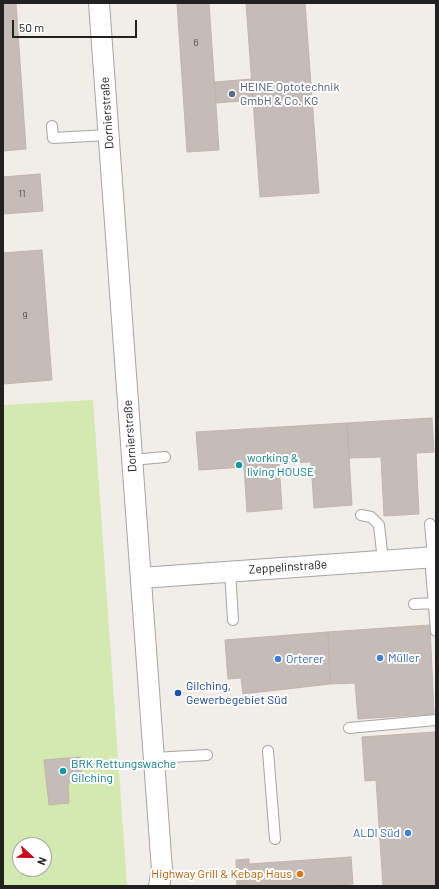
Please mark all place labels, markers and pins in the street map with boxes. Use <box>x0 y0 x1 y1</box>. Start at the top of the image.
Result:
place label: HEINE Optotechnik GmbH & Co. KG <box>240 80 339 108</box>
marker: HEINE Optotechnik GmbH & Co. KG <box>227 89 237 99</box>
place label: working & living HOUSE <box>247 451 314 479</box>
marker: working & living HOUSE <box>234 460 244 470</box>
place label: Müller <box>388 651 419 665</box>
place label: Orterer <box>286 652 324 666</box>
marker: Müller <box>375 653 385 663</box>
marker: Orterer <box>273 654 283 664</box>
place label: Gilching, Gewerbegebiet Süd <box>186 679 287 707</box>
marker: Gilching, Gewerbegebiet Süd <box>173 688 183 698</box>
place label: BRK Rettungswache Gilching <box>71 757 176 785</box>
marker: BRK Rettungswache Gilching <box>58 766 68 776</box>
place label: ALDI Süd <box>353 826 400 840</box>
marker: ALDI Süd <box>403 828 413 838</box>
place label: Highway Grill & Kebap Haus <box>151 867 292 881</box>
marker: Highway Grill & Kebap Haus <box>295 869 305 879</box>

